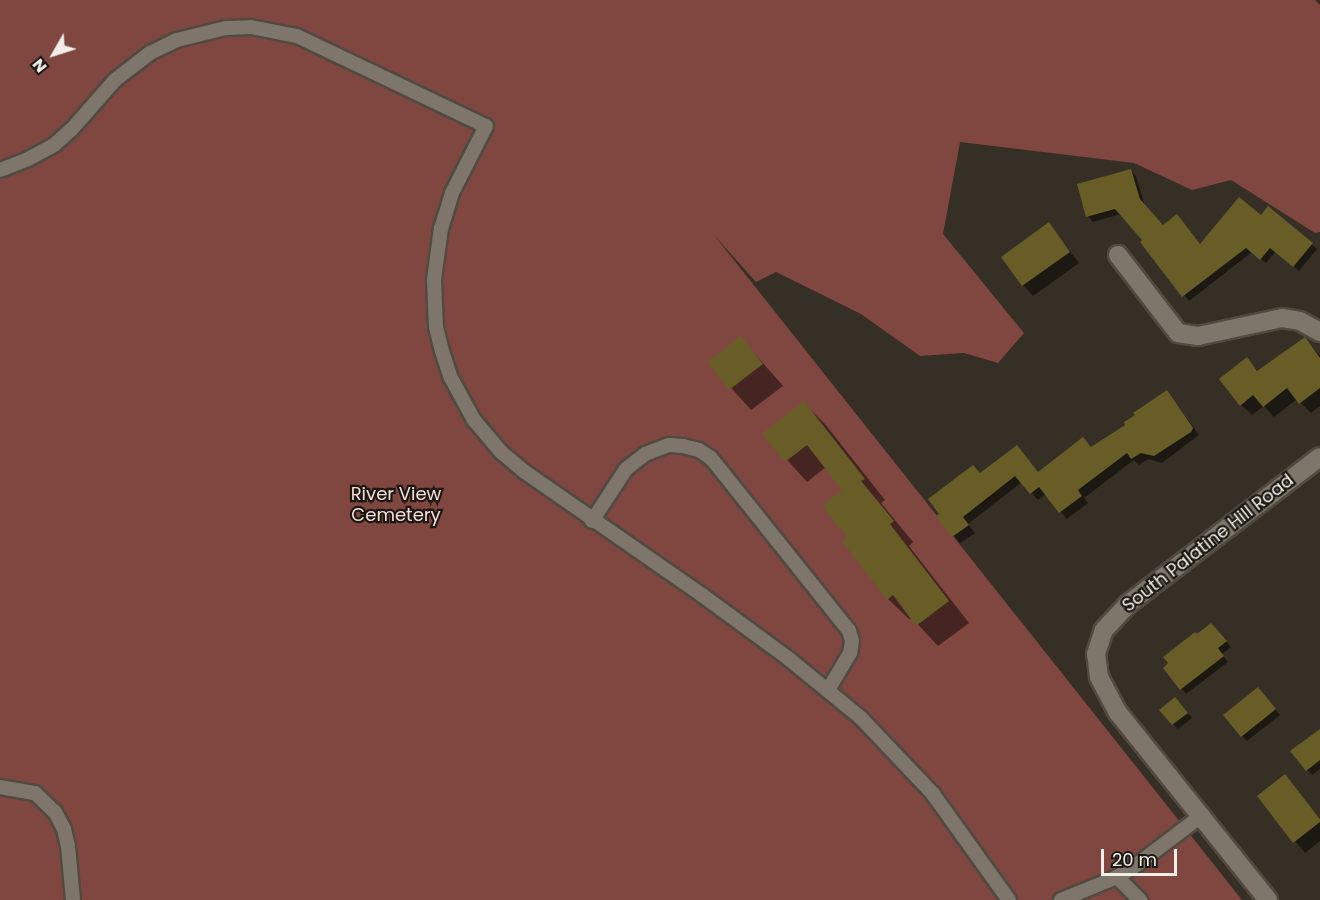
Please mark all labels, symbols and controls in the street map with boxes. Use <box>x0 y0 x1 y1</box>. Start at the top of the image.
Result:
north arrow <box>24 24 84 84</box>
text: N <box>27 54 52 78</box>
street label: South Palatine Hill Road <box>1118 469 1298 617</box>
park label: River View Cemetery <box>351 484 441 526</box>
scale bar <box>1104 837 1180 875</box>
text: 20 m <box>1112 847 1157 872</box>

